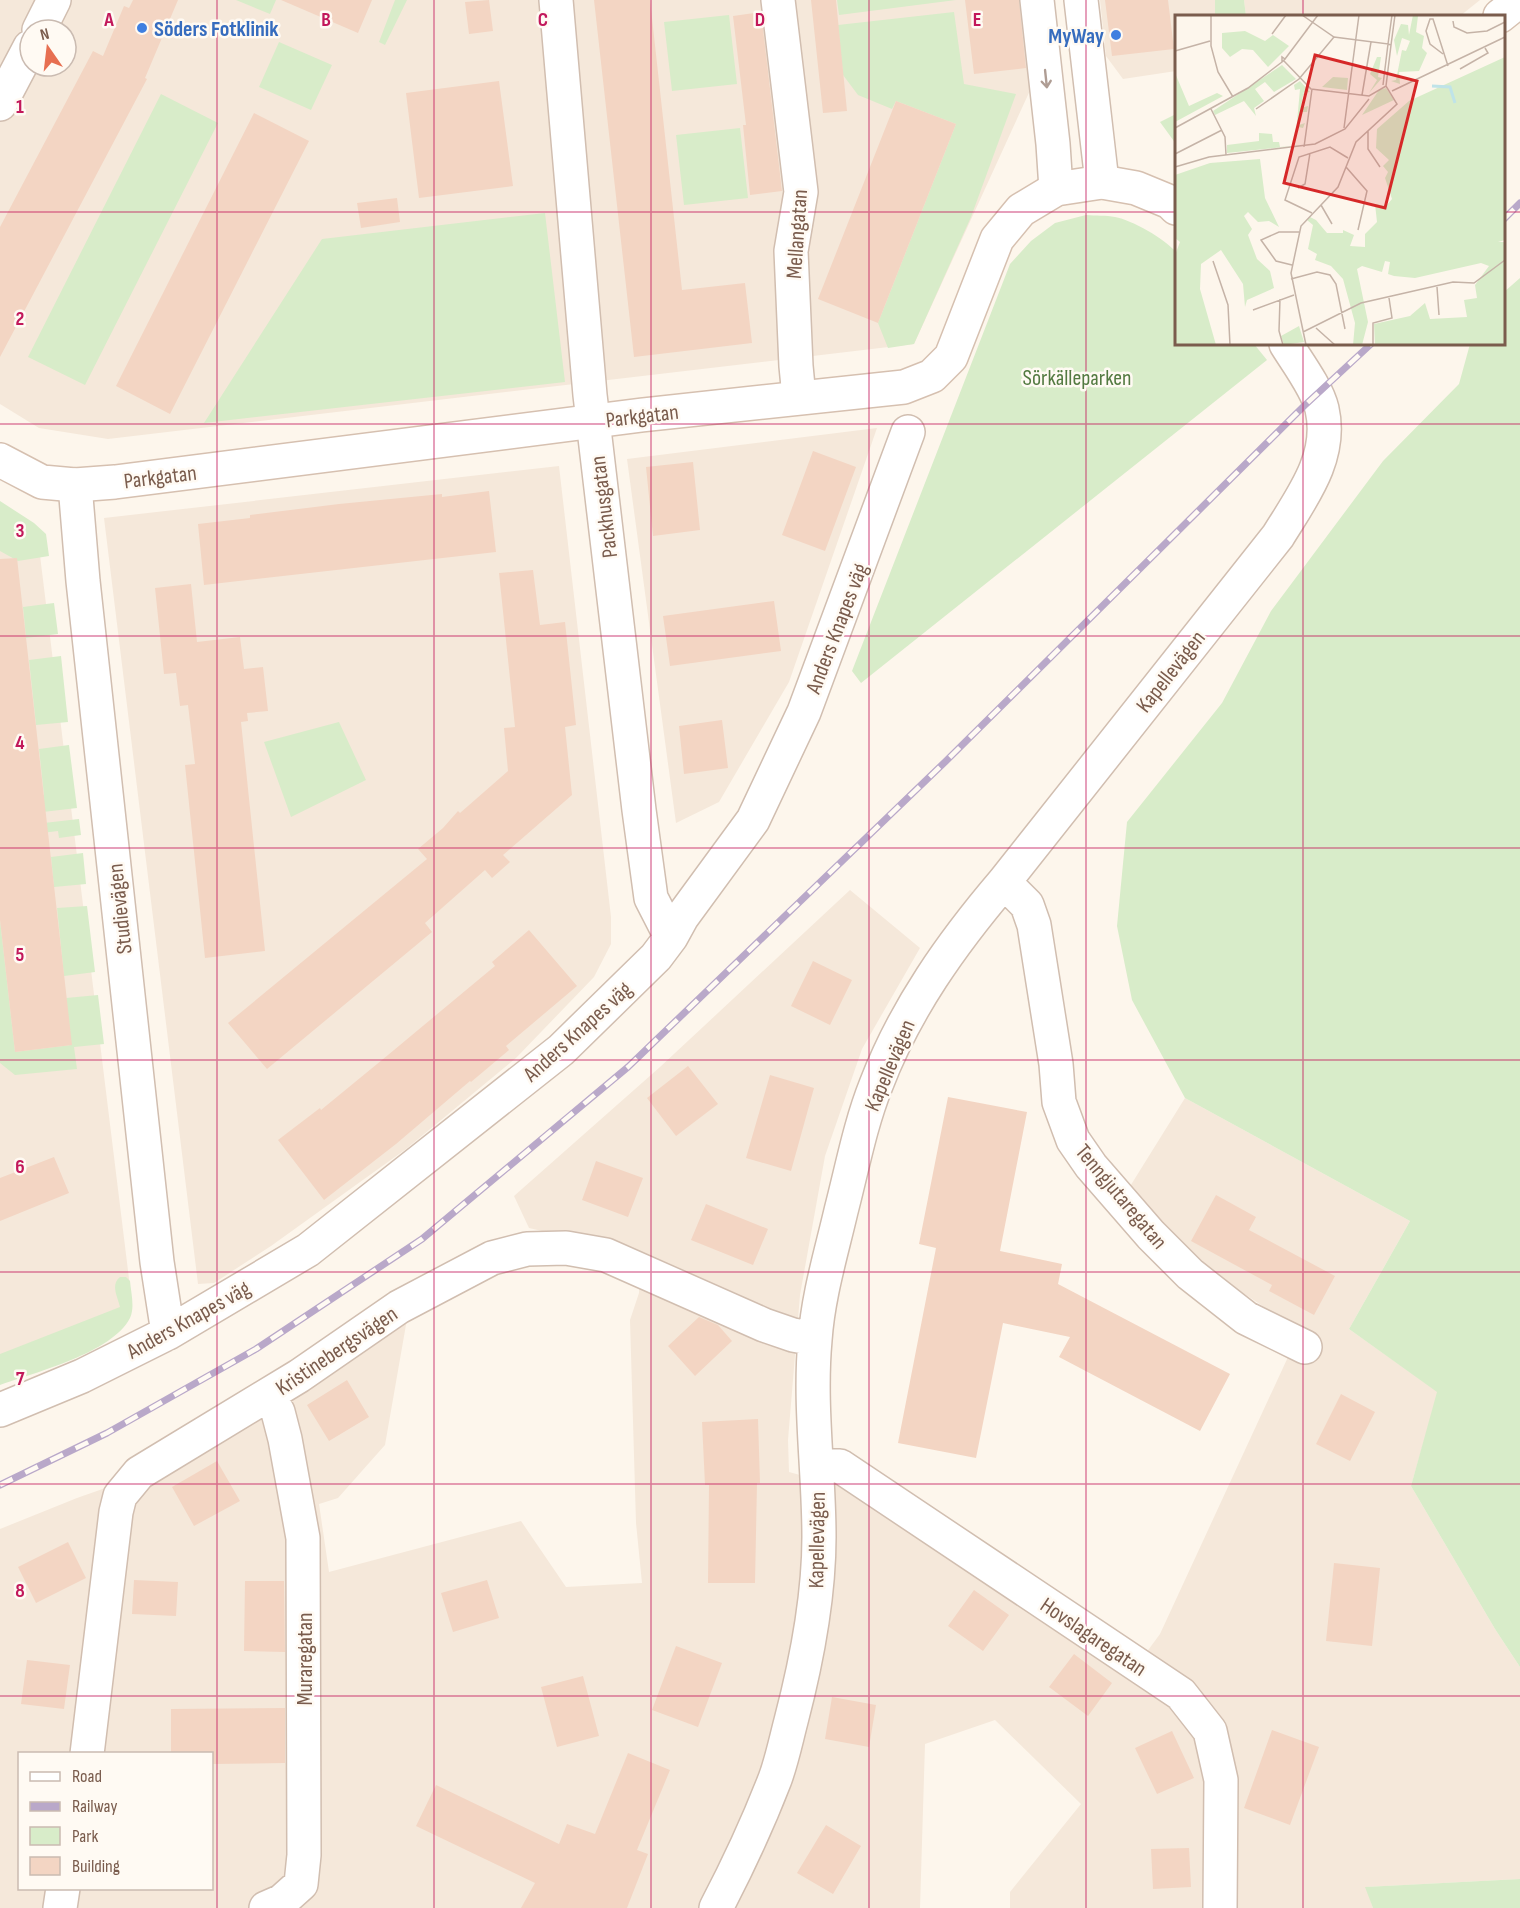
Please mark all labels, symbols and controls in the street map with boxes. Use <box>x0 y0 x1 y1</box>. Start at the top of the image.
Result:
text: A <box>103 8 114 32</box>
text: B <box>321 8 331 32</box>
text: C <box>538 8 548 32</box>
text: D <box>755 8 765 32</box>
text: E <box>973 8 981 32</box>
inset map <box>1175 15 1505 345</box>
place label: Söders Fotklinik <box>154 16 279 43</box>
north arrow <box>18 18 78 78</box>
marker: Söders Fotklinik <box>135 21 149 35</box>
place label: MyWay <box>1048 23 1104 50</box>
text: N <box>38 25 51 45</box>
marker: MyWay <box>1109 28 1123 42</box>
one-way arrow <box>1040 69 1051 88</box>
text: 1 <box>16 95 24 119</box>
street label: Mellangatan <box>781 189 814 280</box>
text: 2 <box>16 307 24 331</box>
park label: Sörkälleparken <box>1023 365 1131 392</box>
street label: Parkgatan <box>604 399 680 434</box>
street label: Packhusgatan <box>585 454 624 559</box>
street label: Parkgatan <box>122 460 198 495</box>
text: 3 <box>16 519 25 543</box>
street label: Anders Knapes väg <box>800 559 875 698</box>
street label: Kapellevägen <box>1131 625 1212 718</box>
text: 4 <box>15 731 25 755</box>
street label: Studievägen <box>102 862 139 955</box>
text: 5 <box>16 943 25 967</box>
street label: Anders Knapes väg <box>517 976 638 1089</box>
street label: Kapellevägen <box>859 1016 922 1115</box>
street label: Tenngjutaregatan <box>1069 1139 1173 1255</box>
text: 6 <box>15 1155 25 1179</box>
street label: Anders Knapes väg <box>121 1275 255 1366</box>
street label: Kristinebergsvägen <box>271 1301 403 1402</box>
text: 7 <box>16 1367 25 1391</box>
street label: Kapellevägen <box>803 1491 832 1589</box>
text: 8 <box>15 1579 25 1603</box>
street label: Hovslagaregatan <box>1035 1592 1151 1683</box>
street label: Muraregatan <box>292 1613 319 1705</box>
legend <box>18 1752 213 1890</box>
text: Road <box>72 1766 102 1787</box>
text: Railway <box>72 1796 117 1817</box>
text: Park <box>72 1826 98 1847</box>
text: Building <box>72 1856 120 1877</box>

